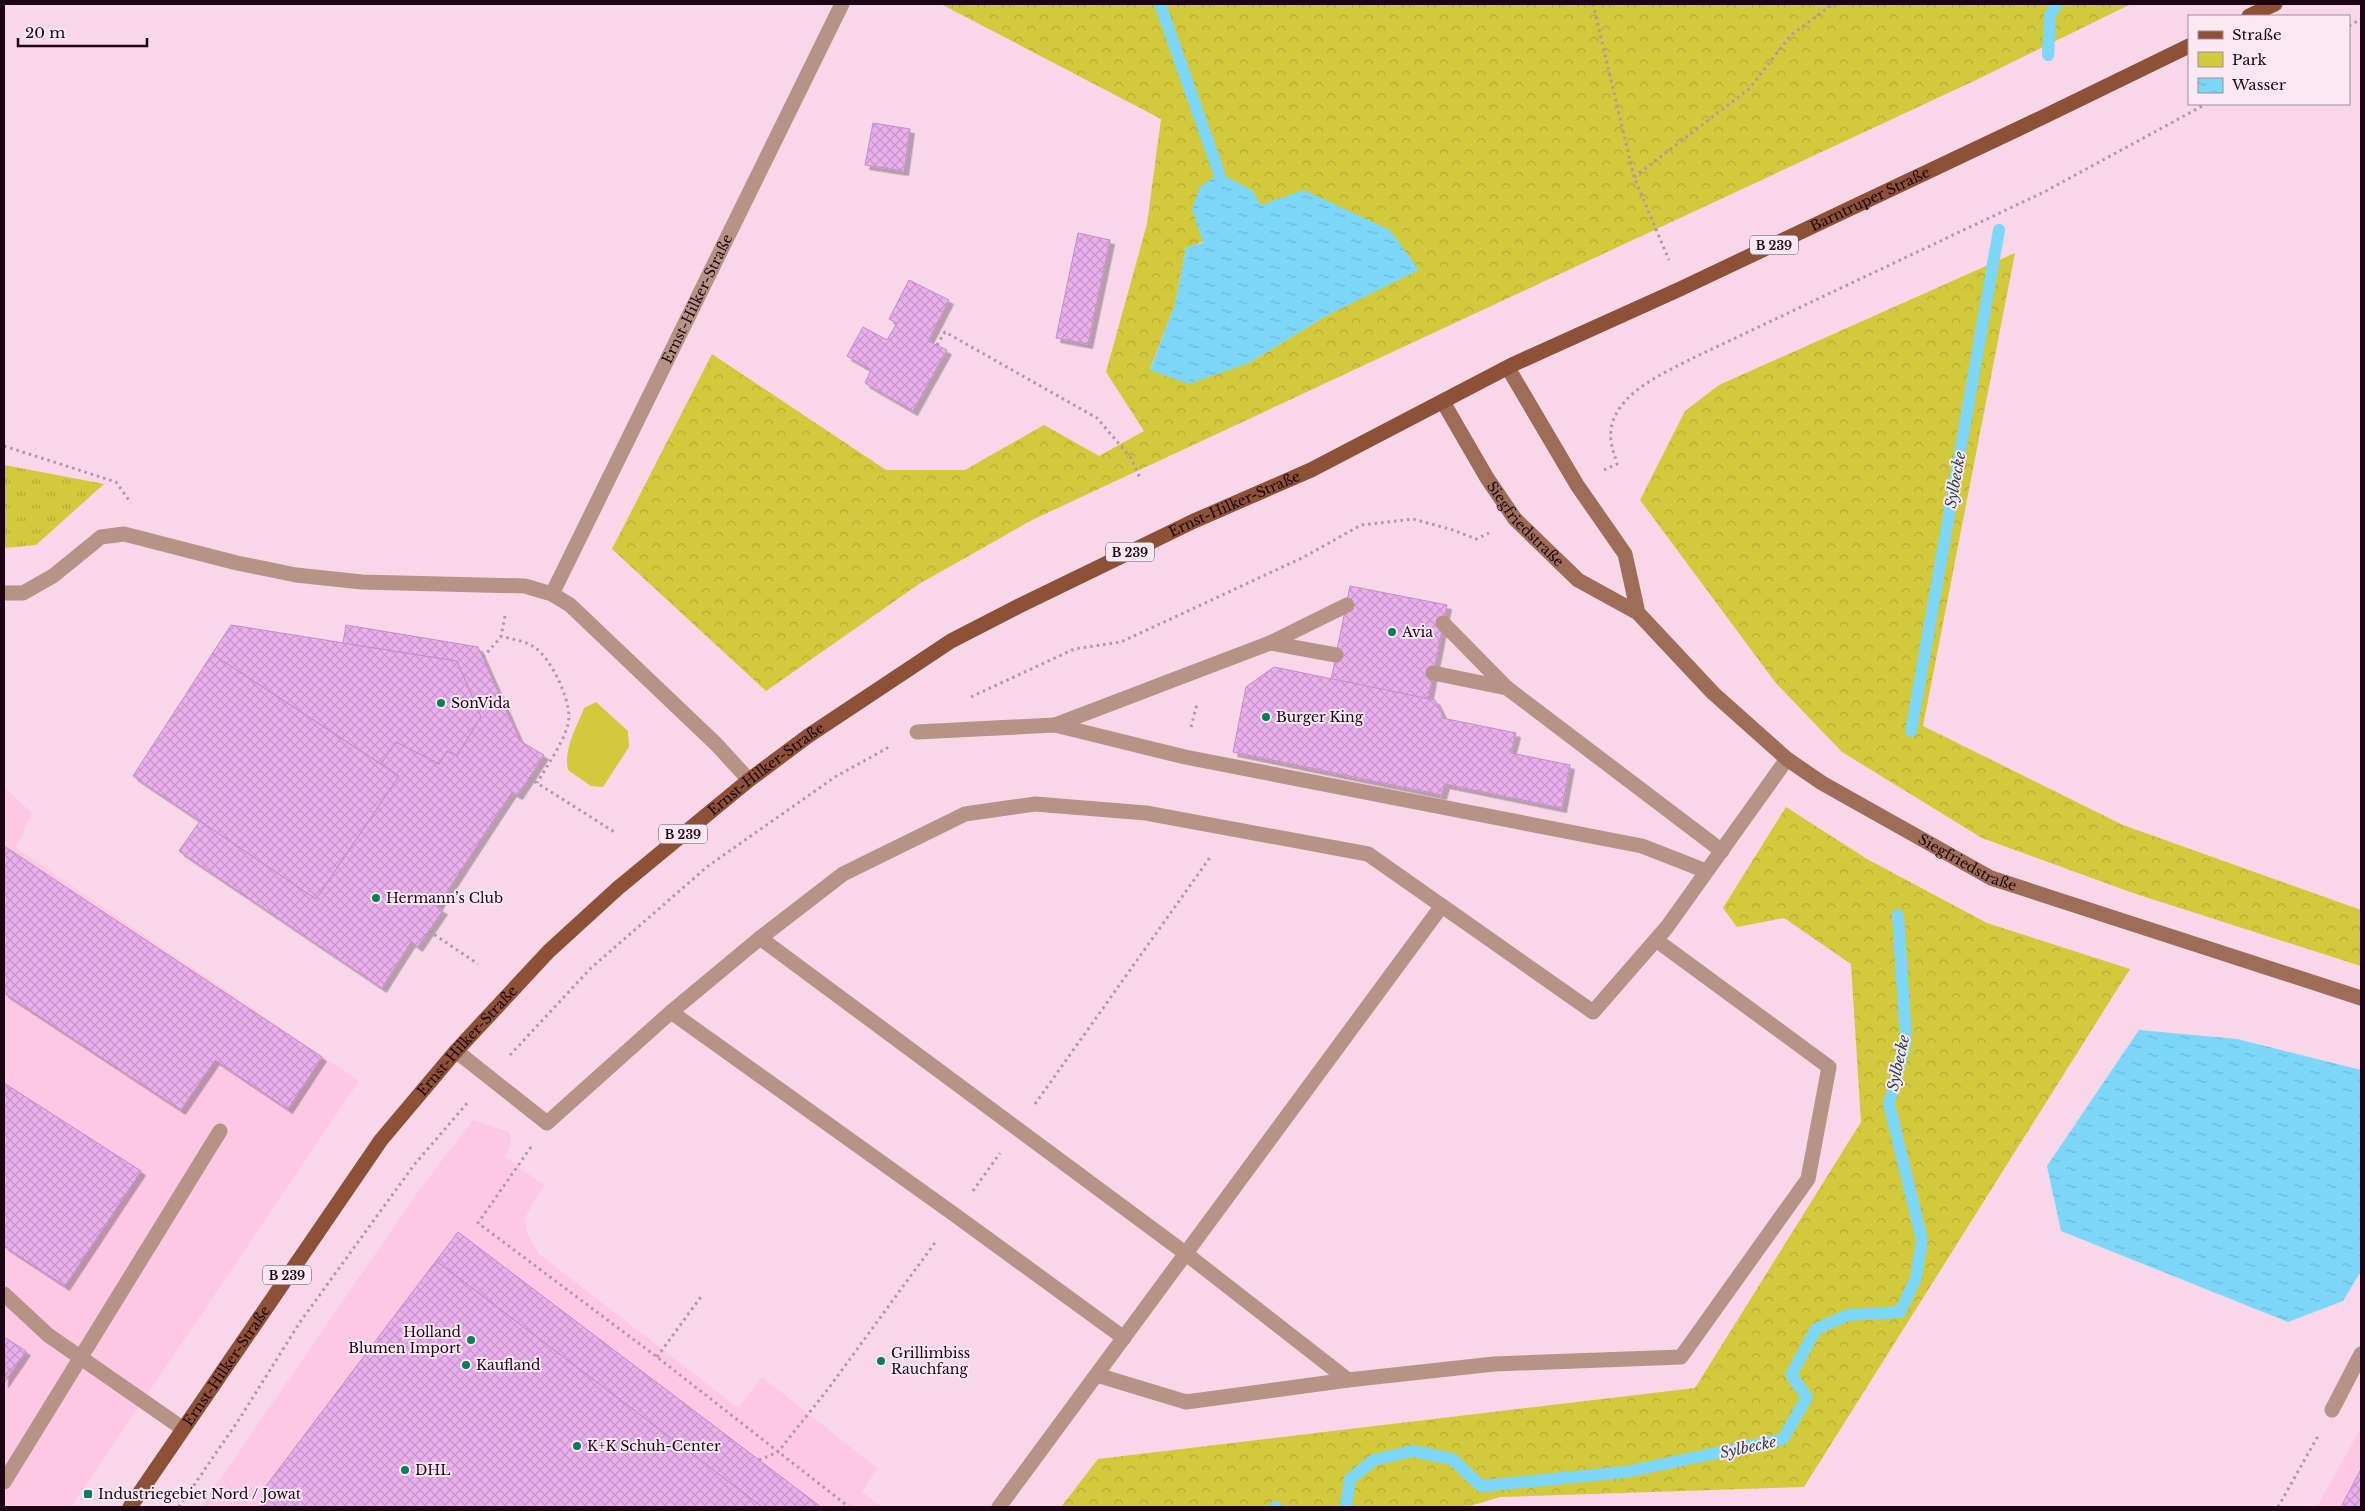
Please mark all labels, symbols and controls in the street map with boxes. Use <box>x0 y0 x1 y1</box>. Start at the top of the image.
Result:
scale bar <box>18 15 146 47</box>
legend <box>2188 15 2350 105</box>
text: 20 m <box>25 23 65 42</box>
text: Straße <box>2232 25 2282 44</box>
text: Park <box>2232 50 2268 69</box>
text: Wasser <box>2231 75 2287 94</box>
street label: Barntruper Straße <box>1807 163 1933 235</box>
street label: Ernst-Hilker-Straße <box>658 231 737 366</box>
road number: B 239 <box>1750 236 1798 254</box>
water label: Sylbecke <box>1941 450 1969 510</box>
street label: Ernst-Hilker-Straße <box>1166 467 1303 541</box>
street label: Siegfriedstraße <box>1483 478 1568 571</box>
road number: B 239 <box>1106 542 1154 562</box>
place label: Avia <box>1401 623 1433 641</box>
marker: Avia <box>1386 626 1398 638</box>
place label: SonVida <box>451 694 510 712</box>
marker: SonVida <box>435 697 447 709</box>
place label: Burger King <box>1276 708 1364 726</box>
marker: Burger King <box>1260 711 1272 723</box>
street label: Ernst-Hilker-Straße <box>704 719 828 819</box>
road number: B 239 <box>659 824 707 844</box>
street label: Siegfriedstraße <box>1915 830 2019 895</box>
place label: Hermann’s Club <box>386 889 503 907</box>
marker: Hermann’s Club <box>370 892 382 904</box>
street label: Ernst-Hilker-Straße <box>413 982 521 1100</box>
water label: Sylbecke <box>1883 1033 1913 1093</box>
road number: B 239 <box>263 1266 311 1284</box>
street label: Ernst-Hilker-Straße <box>179 1302 274 1430</box>
place label: Holland Blumen Import <box>348 1323 462 1357</box>
marker: Holland Blumen Import <box>465 1334 477 1346</box>
place label: Grillimbiss Rauchfang <box>891 1344 970 1378</box>
marker: Grillimbiss Rauchfang <box>875 1355 887 1367</box>
place label: Kaufland <box>476 1356 541 1374</box>
marker: Kaufland <box>460 1359 472 1371</box>
water label: Sylbecke <box>1718 1432 1778 1462</box>
place label: K+K Schuh-Center <box>587 1437 721 1455</box>
marker: K+K Schuh-Center <box>571 1440 583 1452</box>
place label: DHL <box>415 1461 450 1479</box>
marker: DHL <box>399 1464 411 1476</box>
place label: Industriegebiet Nord / Jowat <box>98 1485 302 1503</box>
marker: Industriegebiet Nord / Jowat <box>82 1488 94 1500</box>

